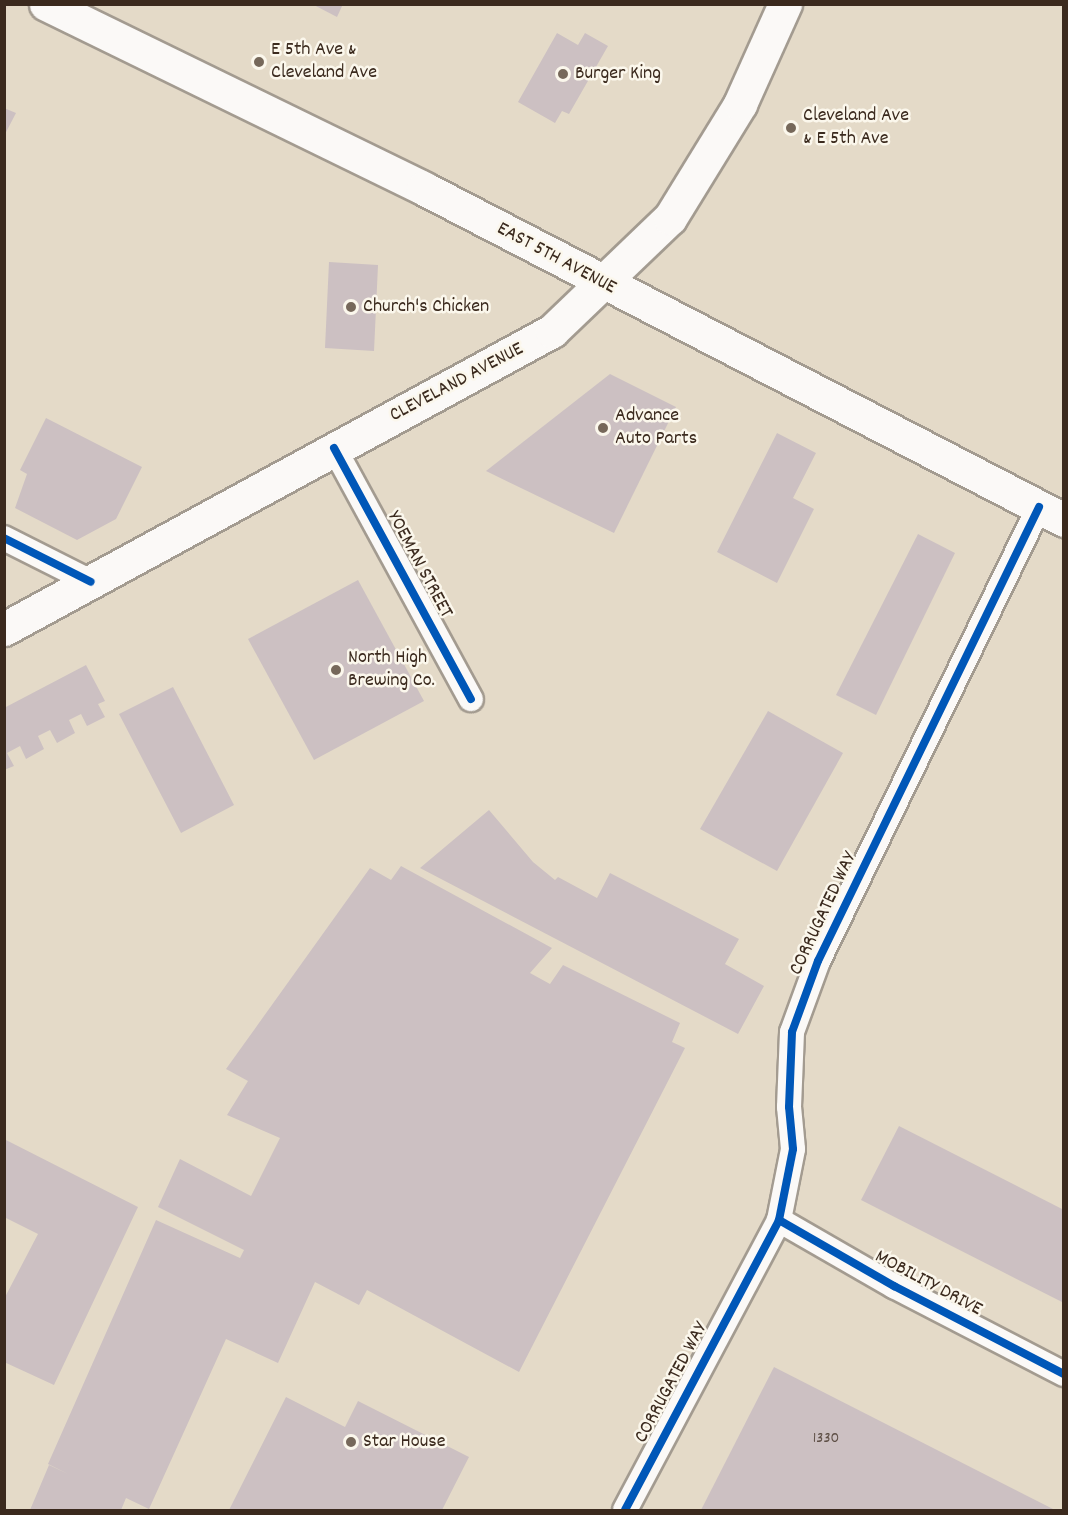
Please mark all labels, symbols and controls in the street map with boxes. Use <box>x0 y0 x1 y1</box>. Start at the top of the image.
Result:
place label: E 5th Ave & Cleveland Ave <box>271 39 377 86</box>
marker: E 5th Ave & Cleveland Ave <box>252 55 266 69</box>
place label: Burger King <box>575 62 661 86</box>
marker: Burger King <box>556 67 570 81</box>
place label: Cleveland Ave & E 5th Ave <box>803 104 909 151</box>
marker: Cleveland Ave & E 5th Ave <box>784 121 798 135</box>
street label: EAST 5TH AVENUE <box>492 217 620 301</box>
place label: Church's Chicken <box>363 295 489 319</box>
marker: Church's Chicken <box>344 300 358 314</box>
street label: CLEVELAND AVENUE <box>386 338 528 428</box>
place label: Advance Auto Parts <box>615 404 697 451</box>
marker: Advance Auto Parts <box>596 421 610 435</box>
street label: YOEMAN STREET <box>381 507 457 623</box>
place label: North High Brewing Co. <box>348 646 435 693</box>
marker: North High Brewing Co. <box>329 663 343 677</box>
street label: CORRUGATED WAY <box>785 849 863 979</box>
street label: MOBILITY DRIVE <box>870 1246 986 1322</box>
street label: CORRUGATED WAY <box>630 1319 714 1447</box>
house number: 1330 <box>813 1429 839 1449</box>
place label: Star House <box>363 1430 446 1454</box>
marker: Star House <box>344 1435 358 1449</box>

